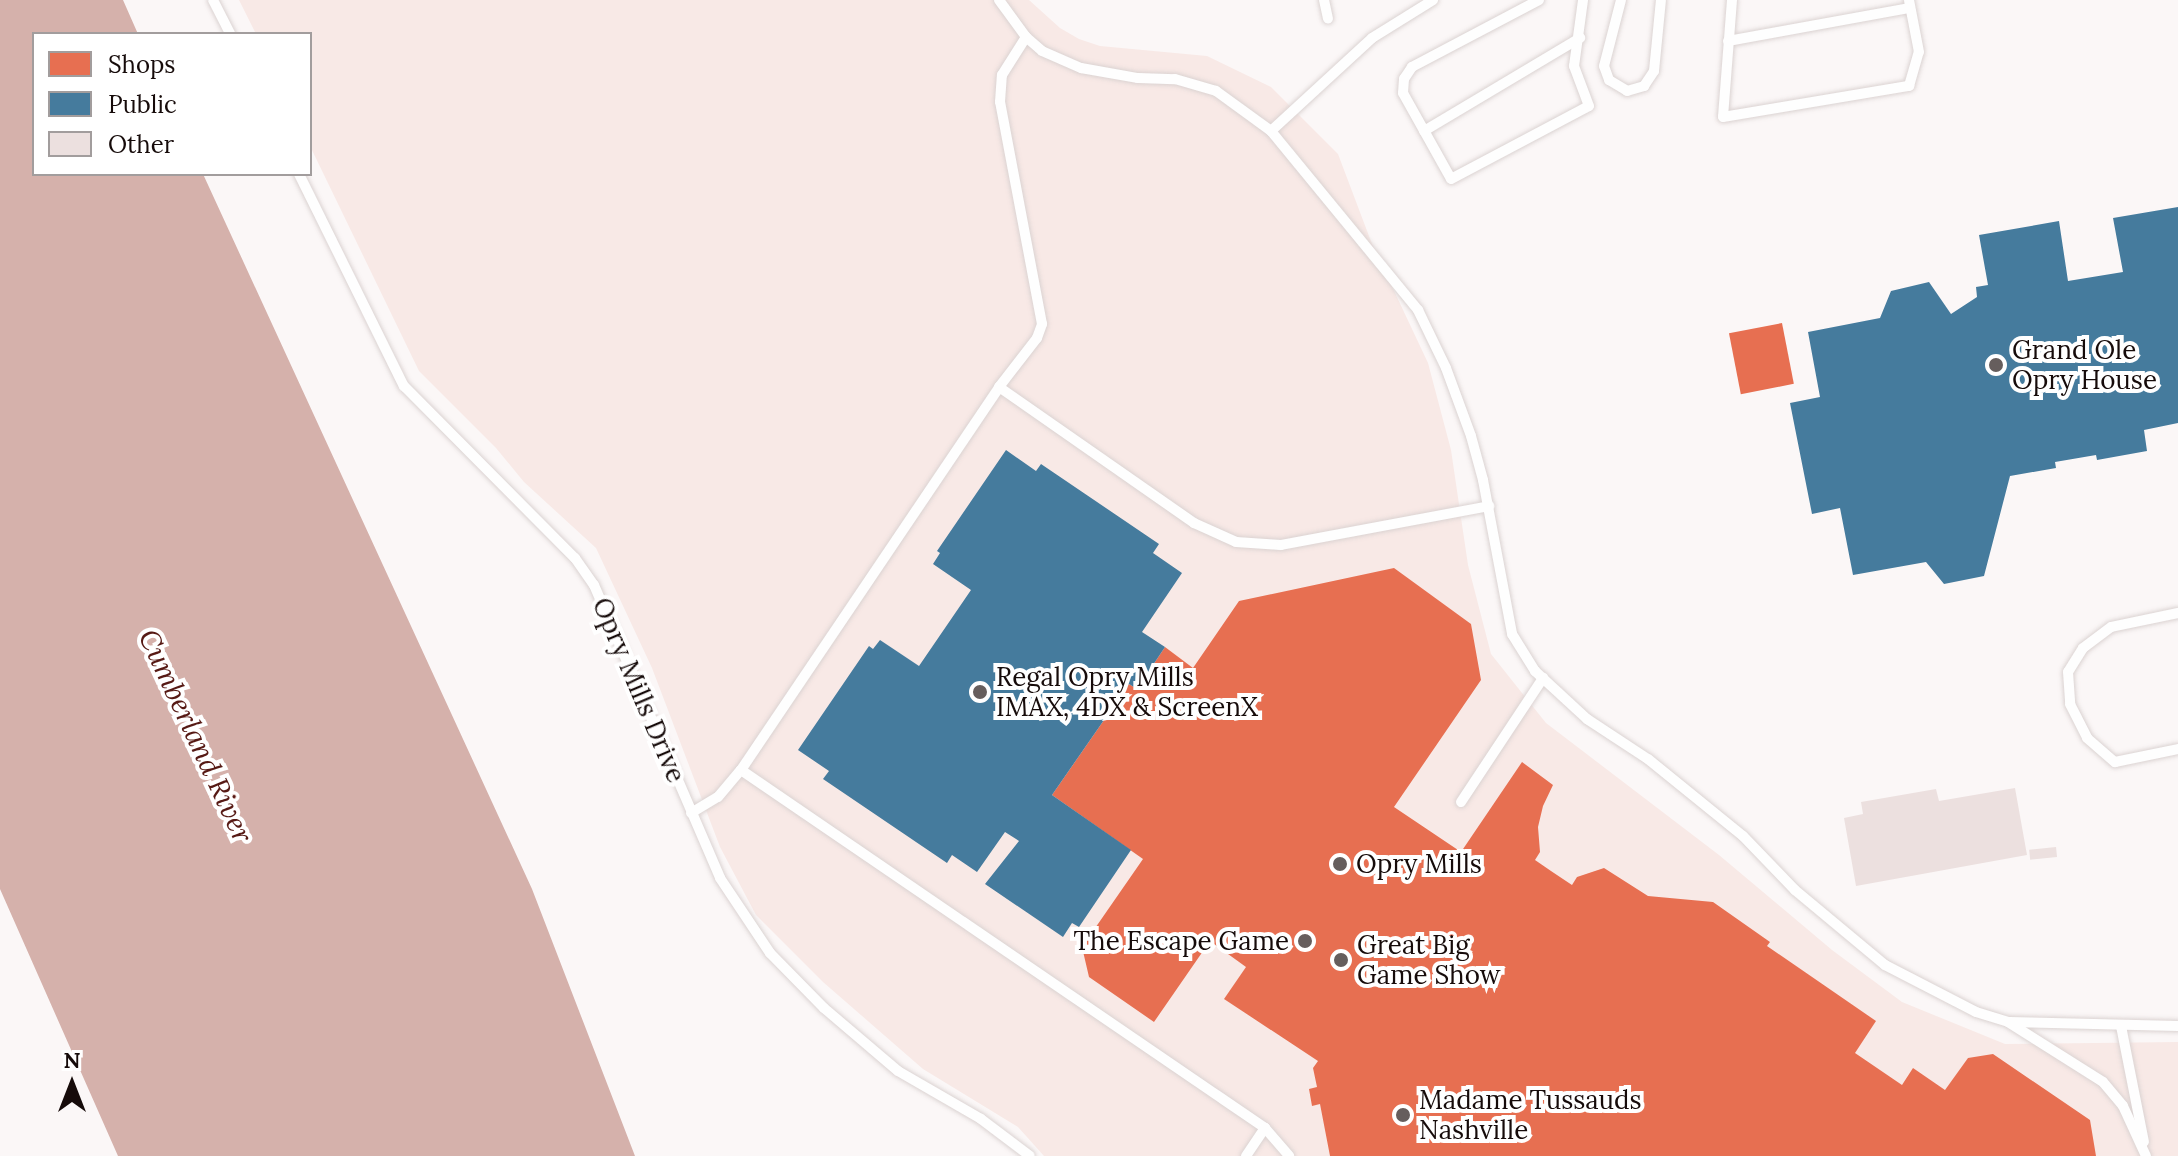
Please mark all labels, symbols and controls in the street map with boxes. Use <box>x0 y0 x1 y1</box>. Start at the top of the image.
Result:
legend <box>32 32 312 176</box>
text: Shops <box>108 49 175 80</box>
text: Public <box>108 89 177 120</box>
text: Other <box>108 129 174 160</box>
place label: Grand Ole Opry House <box>2012 334 2157 396</box>
marker: Grand Ole Opry House <box>1987 356 2005 374</box>
street label: Opry Mills Drive <box>586 593 692 787</box>
water label: Cumberland River <box>132 624 260 848</box>
place label: Regal Opry Mills IMAX, 4DX & ScreenX <box>996 661 1258 722</box>
marker: Regal Opry Mills IMAX, 4DX & ScreenX <box>971 683 989 701</box>
place label: Opry Mills <box>1356 848 1482 880</box>
marker: Opry Mills <box>1331 855 1349 873</box>
place label: The Escape Game <box>1073 925 1289 957</box>
place label: Great Big Game Show <box>1357 929 1500 990</box>
marker: The Escape Game <box>1296 932 1314 950</box>
marker: Great Big Game Show <box>1332 951 1350 969</box>
north arrow <box>32 1044 112 1124</box>
text: N <box>63 1046 81 1074</box>
place label: Madame Tussauds Nashville <box>1419 1084 1642 1146</box>
marker: Madame Tussauds Nashville <box>1394 1106 1412 1124</box>

